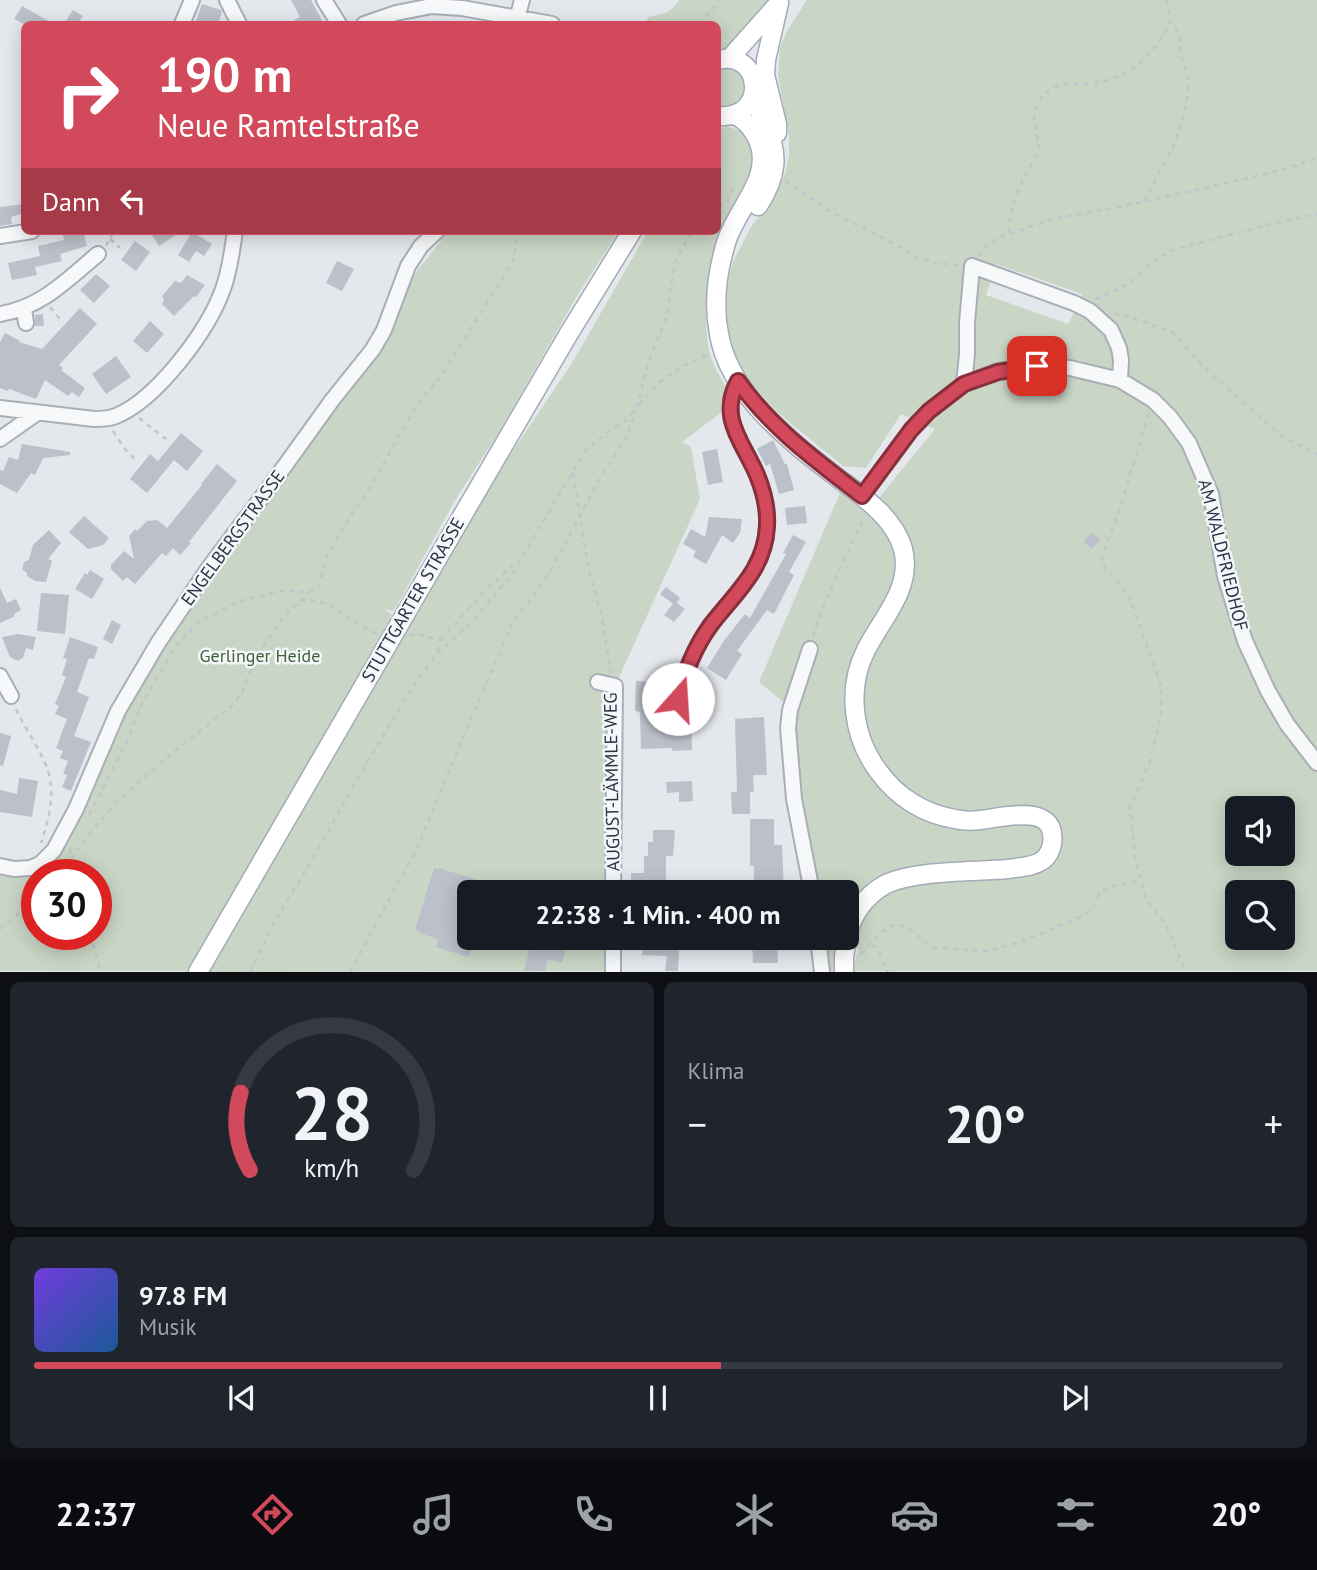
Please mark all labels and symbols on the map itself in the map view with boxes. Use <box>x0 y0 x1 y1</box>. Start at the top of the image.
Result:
pin <box>1007 336 1067 396</box>
street label: ENGELBERGSTRASSE <box>176 465 289 610</box>
street label: AM WALDFRIEDHOF <box>1194 477 1253 633</box>
street label: STUTTGARTER STRASSE <box>356 513 469 686</box>
park label: Gerlinger Heide <box>200 644 320 667</box>
position arrow <box>641 662 715 736</box>
street label: AUGUST-LÄMMLE-WEG <box>598 692 625 872</box>
speed limit sign: 30 <box>21 859 112 950</box>

